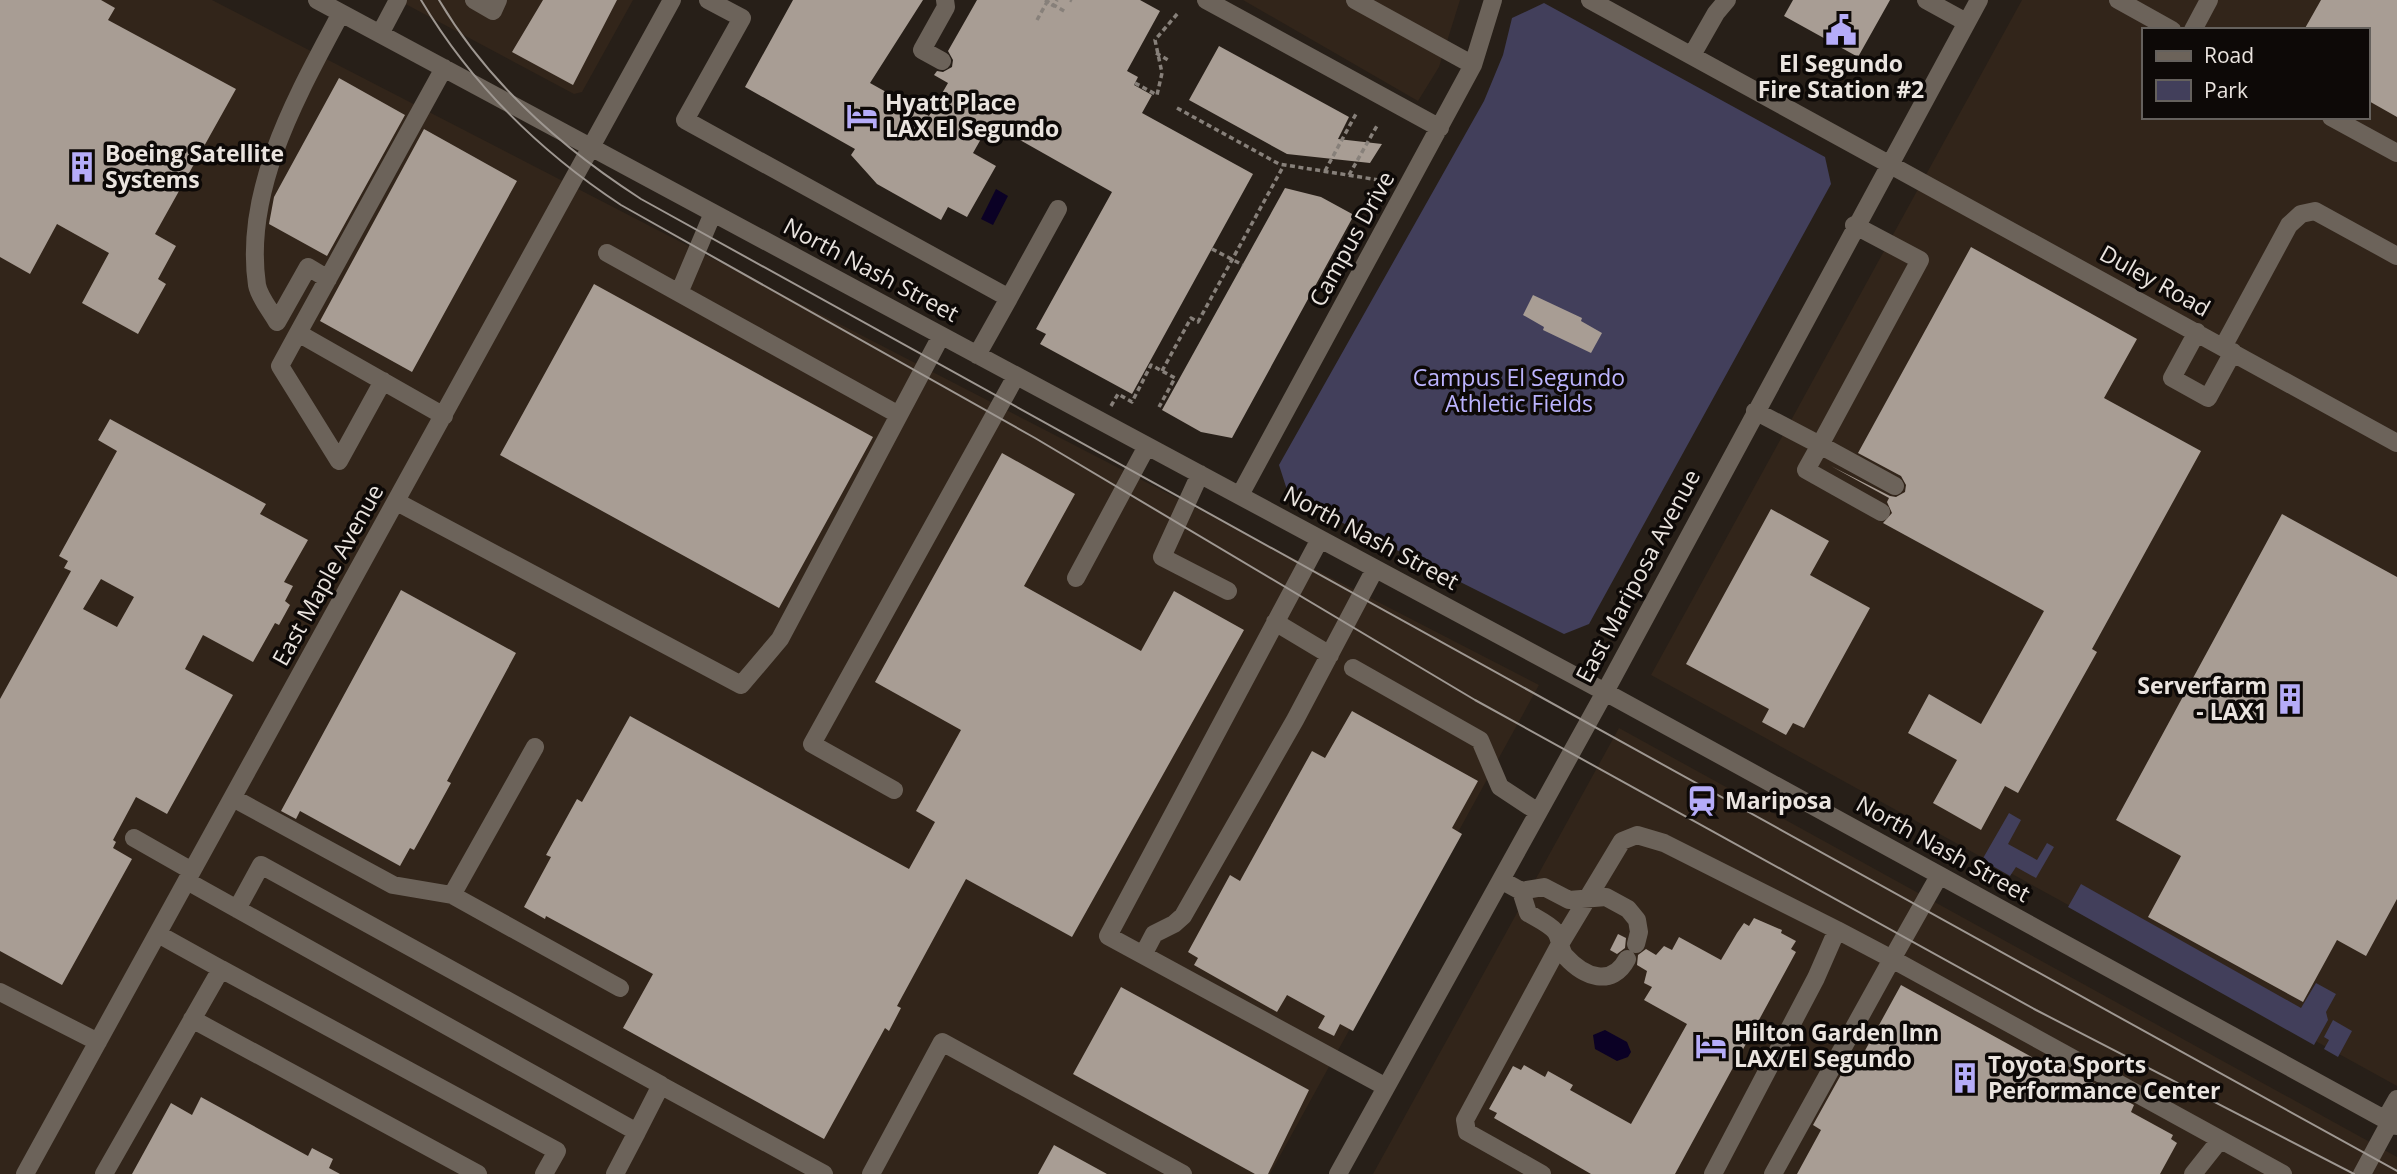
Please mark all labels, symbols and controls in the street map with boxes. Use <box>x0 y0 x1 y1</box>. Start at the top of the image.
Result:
public building icon: El Segundo Fire Station #2 <box>1824 13 1858 47</box>
legend <box>2142 28 2369 119</box>
text: Road <box>2204 41 2254 69</box>
place label: El Segundo Fire Station #2 <box>1758 47 1924 105</box>
text: Park <box>2204 76 2248 104</box>
place label: Hyatt Place LAX El Segundo <box>885 86 1059 144</box>
hotel icon: Hyatt Place LAX El Segundo <box>845 99 879 133</box>
place label: Boeing Satellite Systems <box>105 137 284 195</box>
building icon: Boeing Satellite Systems <box>65 150 99 184</box>
street label: Campus Drive <box>1301 165 1401 312</box>
street label: North Nash Street <box>778 209 965 329</box>
street label: Duley Road <box>2094 237 2217 324</box>
park label: Campus El Segundo Athletic Fields <box>1413 361 1625 419</box>
street label: East Mariposa Avenue <box>1567 463 1707 688</box>
street label: North Nash Street <box>1278 477 1465 597</box>
street label: East Maple Avenue <box>264 478 390 671</box>
place label: Serverfarm - LAX1 <box>2137 669 2267 727</box>
building icon: Serverfarm - LAX1 <box>2273 682 2307 716</box>
station icon: Mariposa <box>1685 784 1719 818</box>
place label: Mariposa <box>1725 784 1832 816</box>
street label: North Nash Street <box>1851 787 2036 909</box>
place label: Hilton Garden Inn LAX/El Segundo <box>1734 1016 1939 1074</box>
hotel icon: Hilton Garden Inn LAX/El Segundo <box>1694 1029 1728 1063</box>
place label: Toyota Sports Performance Center <box>1988 1048 2220 1106</box>
building icon: Toyota Sports Performance Center <box>1948 1061 1982 1095</box>

